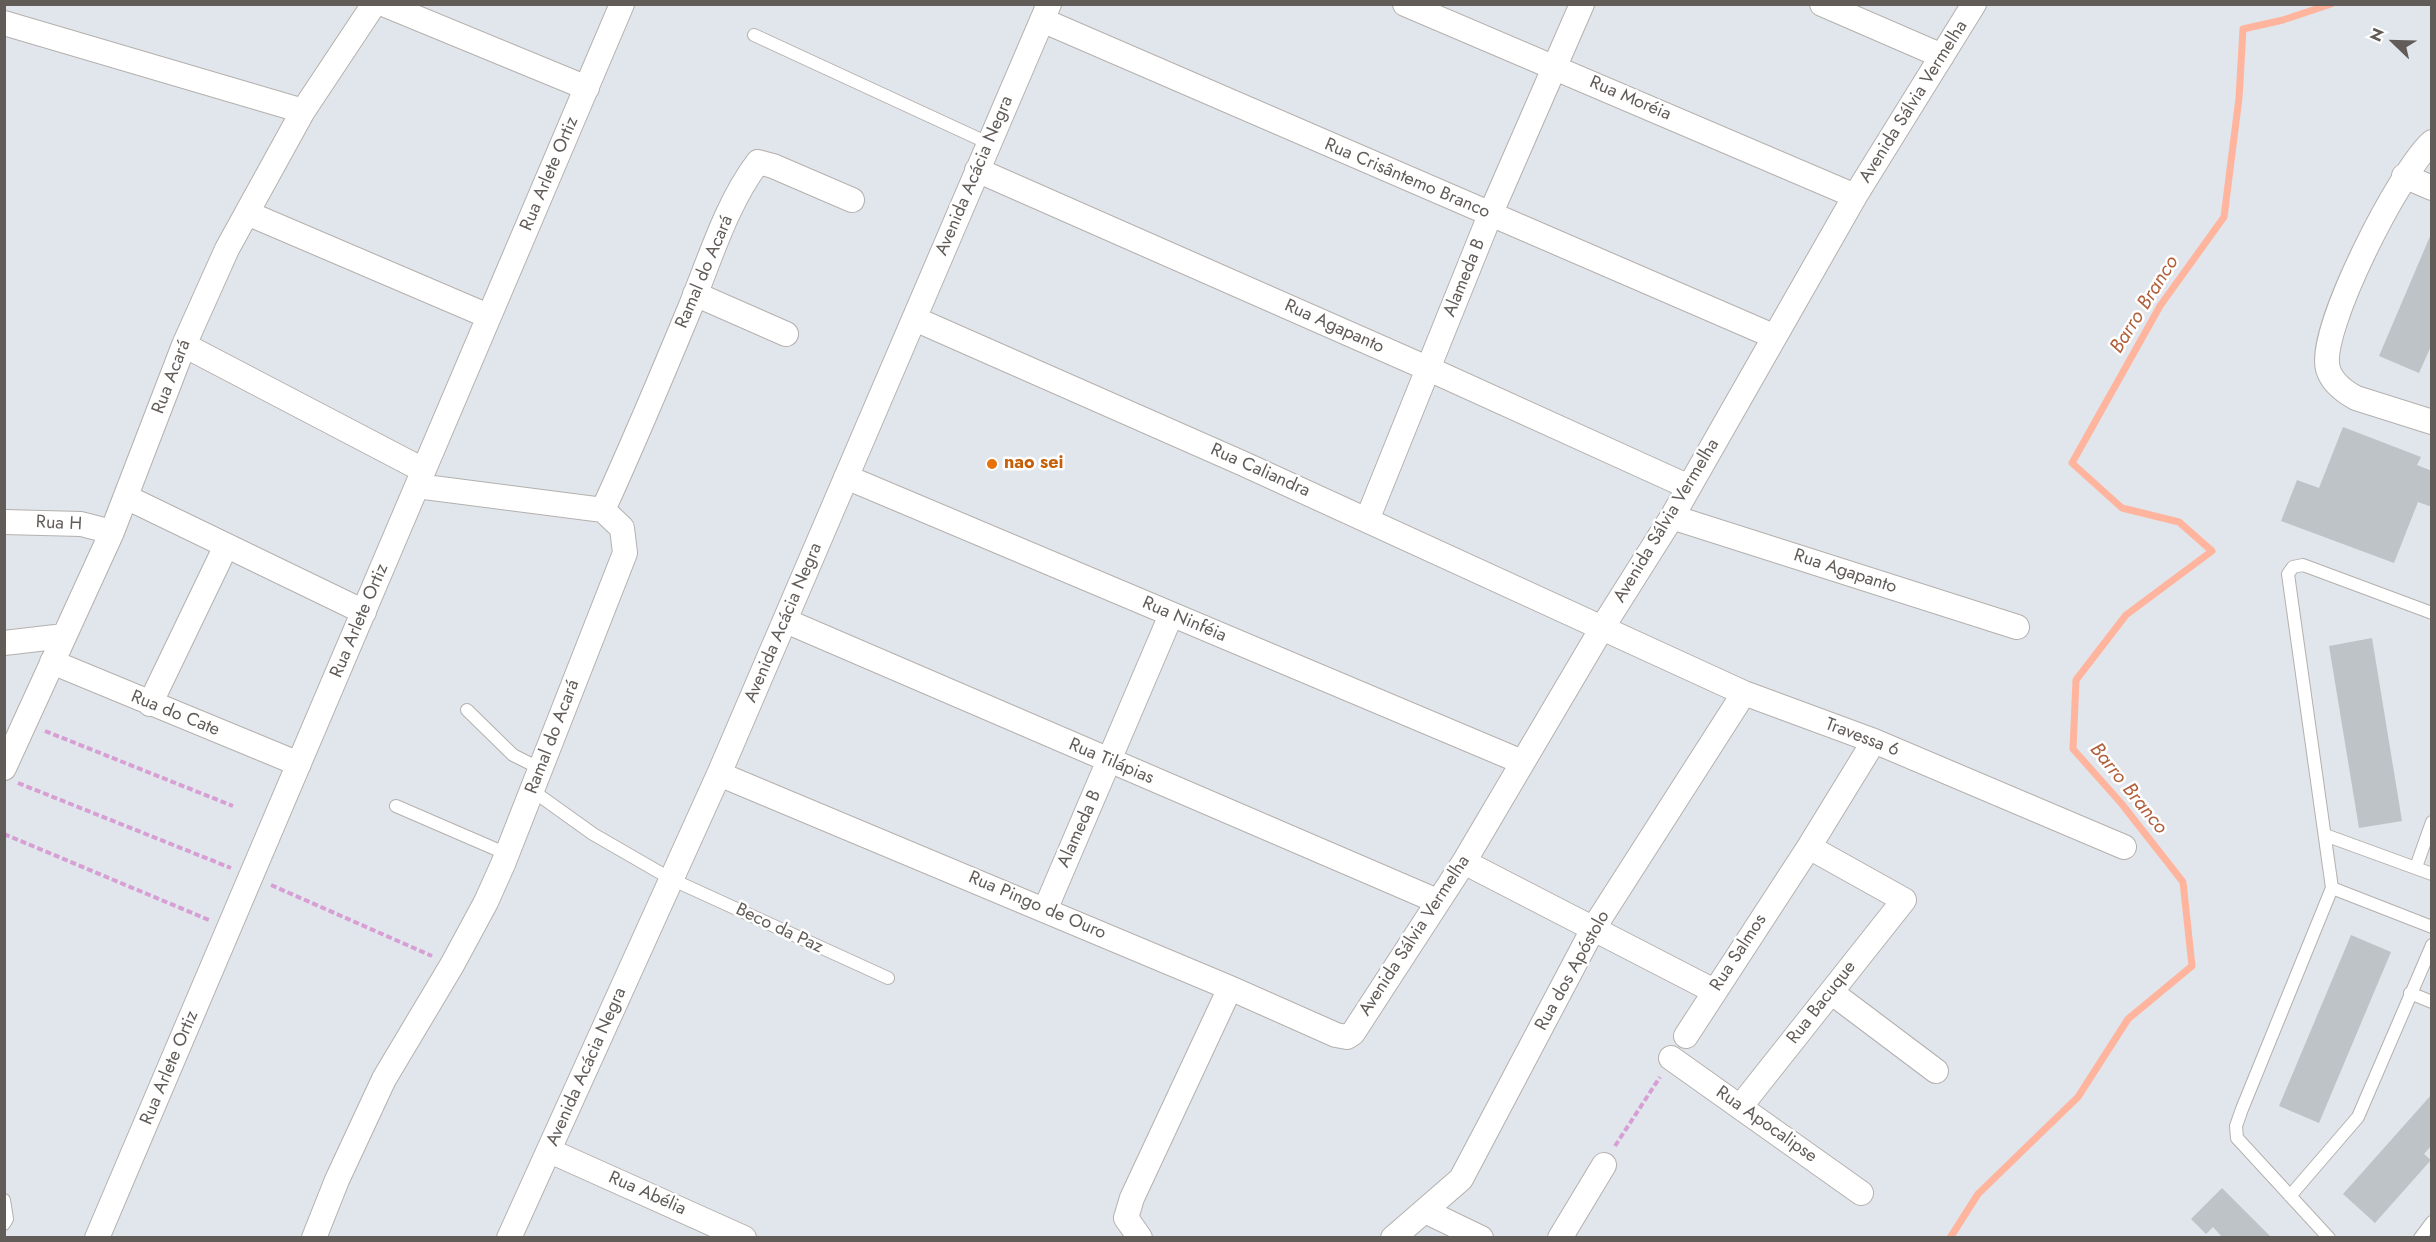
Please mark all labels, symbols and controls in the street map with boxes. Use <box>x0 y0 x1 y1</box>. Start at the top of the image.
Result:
north arrow <box>2364 12 2424 72</box>
street label: Avenida Sálvia Vermelha <box>1855 17 1973 187</box>
text: N <box>2364 24 2390 45</box>
street label: Rua Moréia <box>1586 72 1674 126</box>
street label: Avenida Acácia Negra <box>932 93 1018 259</box>
street label: Rua Arlete Ortiz <box>516 114 584 234</box>
street label: Rua Crisântemo Branco <box>1321 134 1493 224</box>
street label: Ramal do Acará <box>672 212 738 332</box>
street label: Alameda B <box>1440 236 1490 320</box>
water label: Barro Branco <box>2106 252 2184 358</box>
street label: Rua Agapanto <box>1281 295 1387 359</box>
street label: Rua Acará <box>148 337 196 417</box>
street label: Avenida Sálvia Vermelha <box>1610 435 1724 607</box>
street label: Rua Caliandra <box>1207 439 1313 503</box>
place label: nao sei <box>1004 453 1064 475</box>
marker: nao sei <box>985 457 999 471</box>
street label: Rua H <box>35 512 83 536</box>
street label: Avenida Acácia Negra <box>741 540 827 706</box>
street label: Rua Agapanto <box>1791 545 1899 599</box>
street label: Rua Arlete Ortiz <box>326 561 394 681</box>
street label: Rua Ninféia <box>1139 593 1229 647</box>
street label: Ramal do Acará <box>521 677 585 797</box>
street label: Rua do Cate <box>128 686 222 742</box>
street label: Travessa 6 <box>1822 714 1902 762</box>
street label: Rua Tilápias <box>1065 734 1157 790</box>
water label: Barro Branco <box>2084 739 2172 839</box>
street label: Alameda B <box>1053 787 1107 871</box>
street label: Avenida Sálvia Vermelha <box>1355 852 1475 1020</box>
street label: Rua Pingo de Ouro <box>965 867 1109 945</box>
street label: Beco da Paz <box>732 899 826 959</box>
street label: Rua dos Apóstolo <box>1531 907 1615 1035</box>
street label: Rua Salmos <box>1706 910 1772 996</box>
street label: Rua Bacuque <box>1783 957 1861 1049</box>
street label: Avenida Acácia Negra <box>542 984 632 1150</box>
street label: Rua Arlete Ortiz <box>136 1008 204 1128</box>
street label: Rua Apocalipse <box>1711 1082 1821 1168</box>
street label: Rua Abélia <box>605 1167 689 1221</box>

